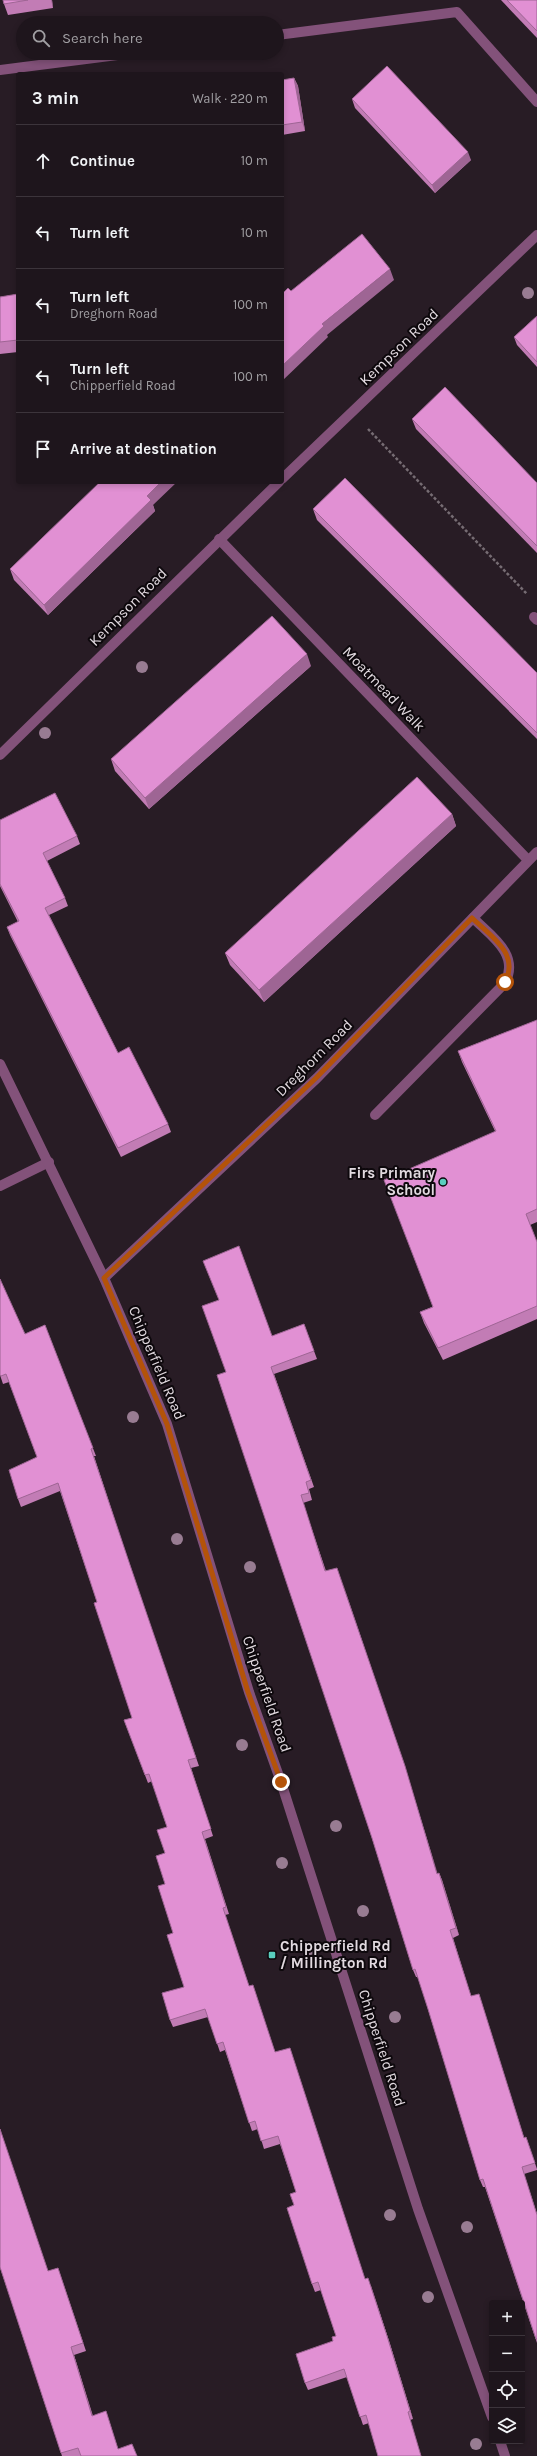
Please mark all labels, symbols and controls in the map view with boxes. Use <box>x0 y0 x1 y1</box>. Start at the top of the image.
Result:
search box <box>16 16 284 60</box>
icon: search <box>30 27 52 49</box>
text: Search here <box>62 29 143 47</box>
text: 3 min <box>32 88 79 108</box>
text: Walk · 220 m <box>192 91 268 106</box>
icon: ahead <box>32 150 54 172</box>
text: Continue <box>70 152 135 170</box>
text: 10 m <box>241 153 268 168</box>
icon: left <box>32 222 54 244</box>
text: Turn left <box>70 224 129 242</box>
text: 10 m <box>241 225 268 240</box>
text: Turn left <box>70 288 129 306</box>
icon: left <box>32 294 54 316</box>
text: 100 m <box>233 297 268 312</box>
street label: Kempson Road <box>356 305 442 389</box>
text: Dreghorn Road <box>70 306 158 321</box>
text: Turn left <box>70 360 129 378</box>
icon: left <box>32 366 54 388</box>
text: 100 m <box>233 369 268 384</box>
text: Chipperfield Road <box>70 378 176 393</box>
icon: arrive <box>32 438 54 460</box>
text: Arrive at destination <box>70 440 217 458</box>
street label: Kempson Road <box>85 564 171 650</box>
street label: Moatmead Walk <box>339 643 429 735</box>
route start <box>496 973 514 991</box>
street label: Dreghorn Road <box>272 1016 356 1100</box>
place label: Firs Primary School <box>348 1164 435 1199</box>
marker: Firs Primary School <box>438 1177 448 1187</box>
street label: Chipperfield Road <box>125 1303 189 1423</box>
street label: Chipperfield Road <box>239 1633 295 1755</box>
route end <box>272 1773 290 1791</box>
place label: Chipperfield Rd / Millington Rd <box>280 1937 391 1972</box>
marker: Chipperfield Rd / Millington Rd <box>267 1950 277 1960</box>
street label: Chipperfield Road <box>355 1987 409 2109</box>
map controls <box>489 2300 525 2444</box>
button: + <box>489 2300 525 2336</box>
button: − <box>489 2336 525 2372</box>
button: locate <box>489 2372 525 2408</box>
button: layers <box>489 2408 525 2444</box>

